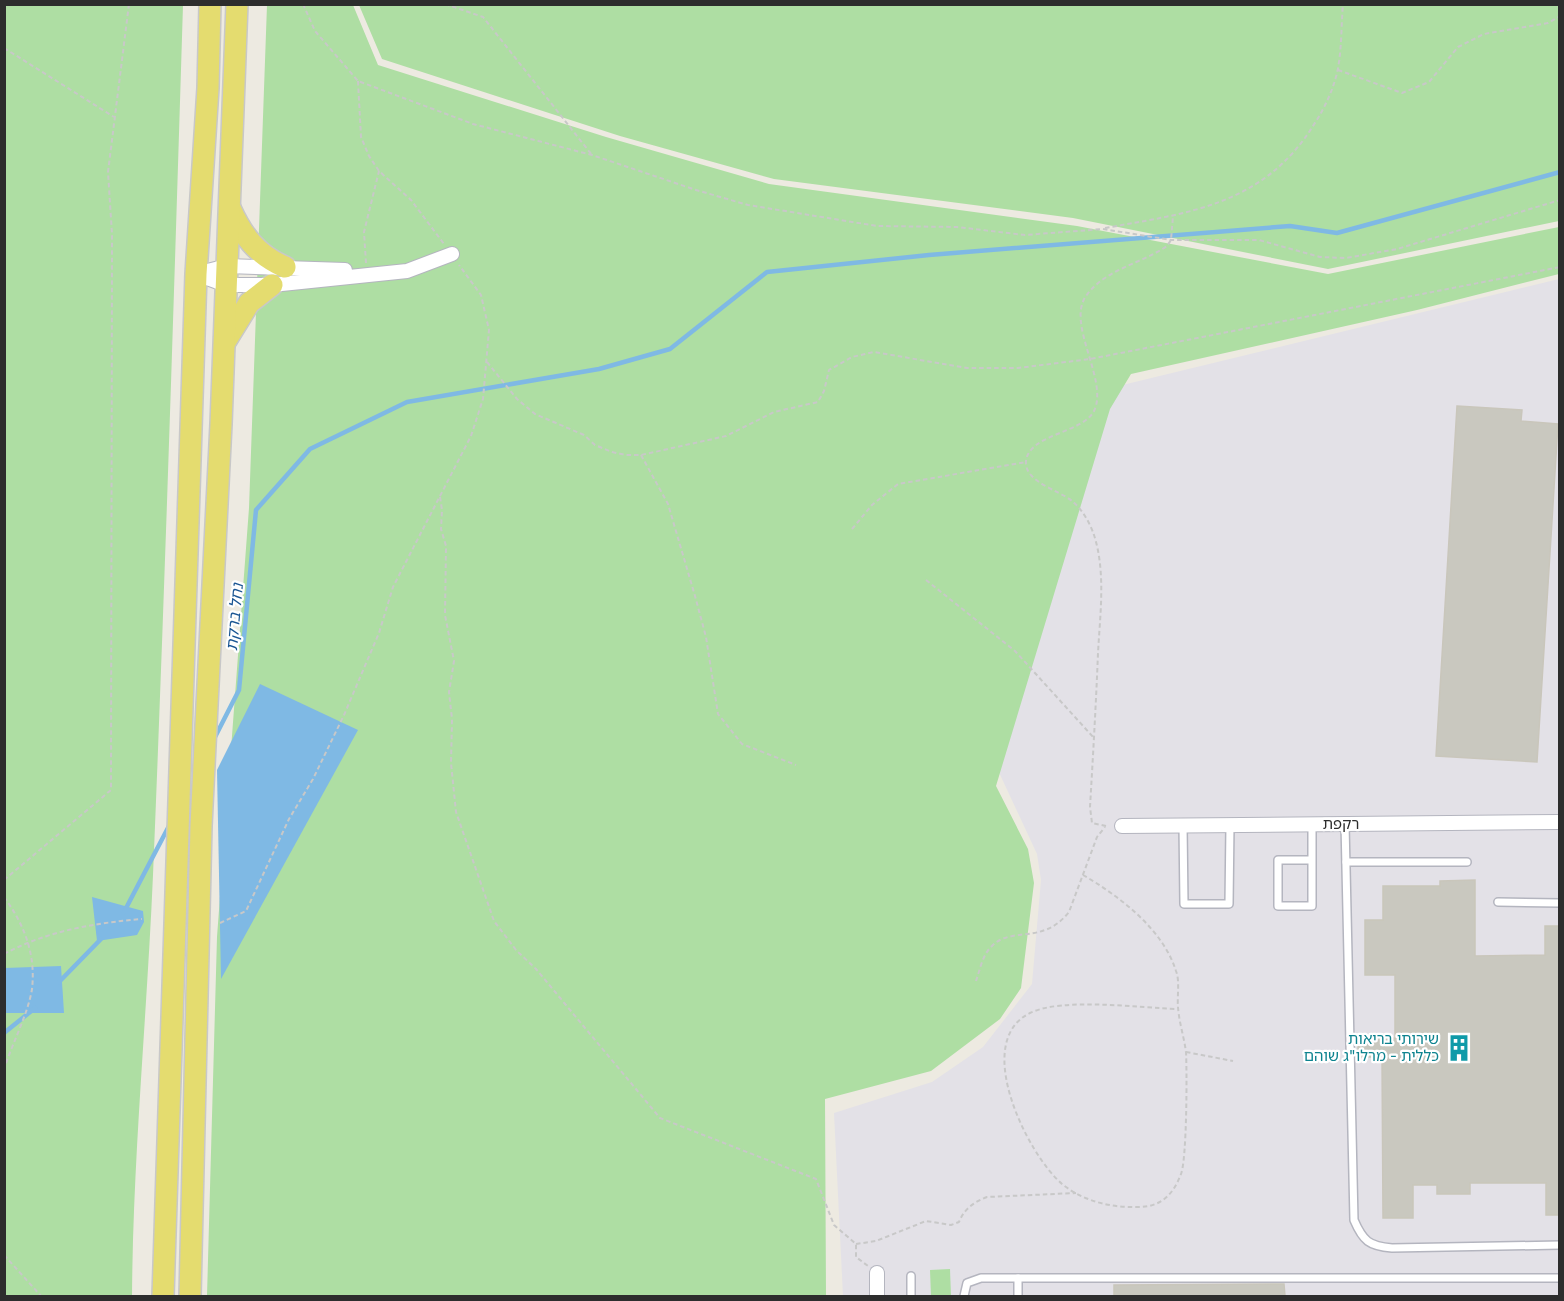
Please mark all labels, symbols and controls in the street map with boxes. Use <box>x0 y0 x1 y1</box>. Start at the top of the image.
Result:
water label: נחל ברקת <box>221 582 247 652</box>
street label: רקפת <box>1323 814 1359 833</box>
place label: שירותי בריאות כללית - מרלו"ג שוהם <box>1304 1029 1439 1065</box>
building icon: שירותי בריאות כללית - מרלו"ג שוהם <box>1444 1033 1474 1063</box>

